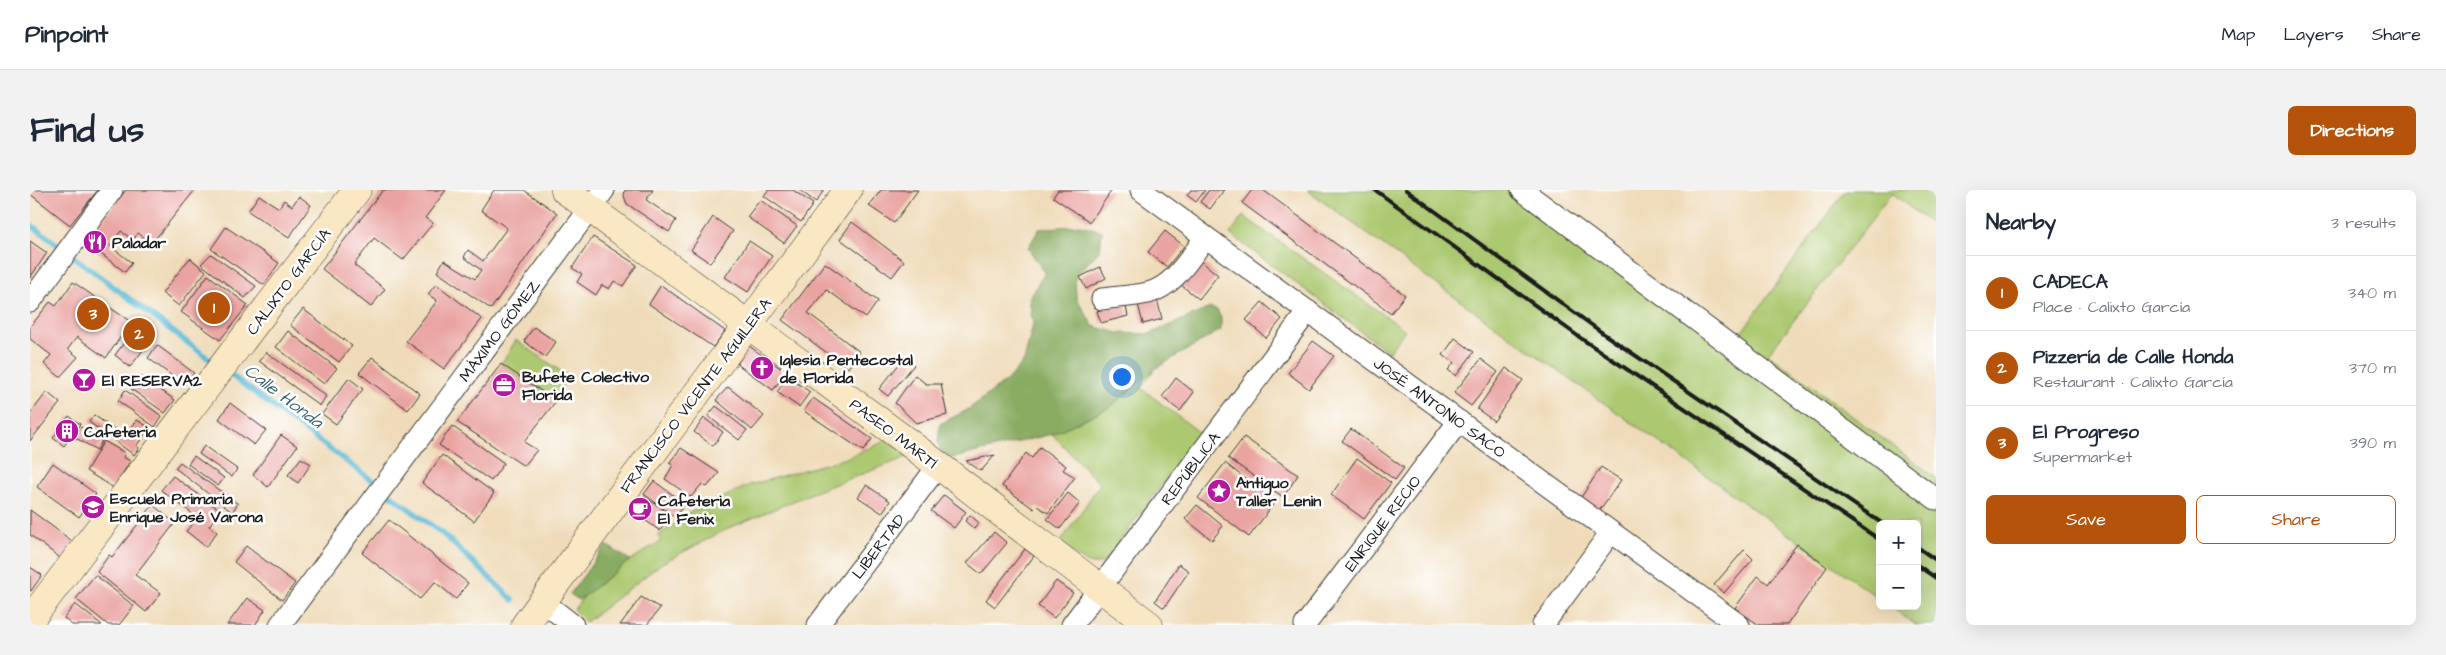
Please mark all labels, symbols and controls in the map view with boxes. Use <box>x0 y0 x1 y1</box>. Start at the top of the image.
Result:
text: Pinpoint <box>25 18 108 52</box>
text: Map <box>2221 22 2255 47</box>
text: Layers <box>2283 22 2344 47</box>
text: Share <box>2372 22 2421 47</box>
text: Find us <box>30 106 144 155</box>
button: Directions <box>2288 106 2416 155</box>
text: Nearby <box>1986 208 2056 237</box>
text: 3 results <box>2331 212 2396 234</box>
street label: CALIXTO GARCÍA <box>241 224 336 340</box>
restaurant icon: Paladar <box>82 229 108 255</box>
place label: Paladar <box>112 232 166 254</box>
text: CADECA <box>2033 269 2108 296</box>
street label: MÁXIMO GÓMEZ <box>454 275 546 386</box>
text: 1 <box>2001 282 2003 304</box>
text: 340 m <box>2348 282 2396 304</box>
pin: 1 <box>198 289 230 327</box>
street label: FRANCISCO VICENTE AGUILERA <box>615 293 777 498</box>
pin: 3 <box>77 295 109 333</box>
text: Place · Calixto García <box>2033 296 2190 318</box>
pin: 2 <box>123 315 155 353</box>
text: Pizzería de Calle Honda <box>2033 344 2233 371</box>
place label: Iglesia Pentecostal de Florida <box>779 349 914 389</box>
street label: JOSÉ ANTONIO SACO <box>1369 352 1510 463</box>
church icon: Iglesia Pentecostal de Florida <box>749 355 775 381</box>
text: 2 <box>1997 357 2007 379</box>
text: 370 m <box>2349 357 2396 379</box>
water label: Calle Honda <box>239 358 329 435</box>
your location <box>1109 364 1135 390</box>
place label: Bufete Colectivo Florida <box>522 366 650 406</box>
bar icon: El RESERVA2 <box>71 367 97 393</box>
place label: El RESERVA2 <box>102 370 203 392</box>
text: Restaurant · Calixto García <box>2033 371 2233 393</box>
office icon: Bufete Colectivo Florida <box>491 372 517 398</box>
street label: PASEO MARTÍ <box>845 394 942 474</box>
building icon: Cafeteria <box>54 418 80 444</box>
text: El Progreso <box>2033 419 2139 446</box>
place label: Cafeteria <box>84 421 157 443</box>
street label: REPÚBLICA <box>1156 427 1226 510</box>
text: 3 <box>1998 432 2006 454</box>
text: 390 m <box>2350 432 2396 454</box>
text: Supermarket <box>2033 446 2132 468</box>
street label: ENRIQUE RECIO <box>1339 471 1426 576</box>
place label: Antiguo Taller Lenin <box>1235 472 1321 512</box>
place icon: Antiguo Taller Lenin <box>1206 478 1232 504</box>
place label: Escuela Primaria Enrique José Varona <box>110 488 264 528</box>
place label: Cafeteria El Fenix <box>658 490 731 530</box>
school or university icon: Escuela Primaria Enrique José Varona <box>80 494 106 520</box>
button: Save <box>1986 495 2186 544</box>
button: Share <box>2196 495 2396 544</box>
cafe icon: Cafeteria El Fenix <box>627 496 653 522</box>
street label: LIBERTAD <box>847 509 911 584</box>
map controls <box>1876 520 1921 610</box>
button: + <box>1876 520 1921 565</box>
button: − <box>1876 565 1921 610</box>

